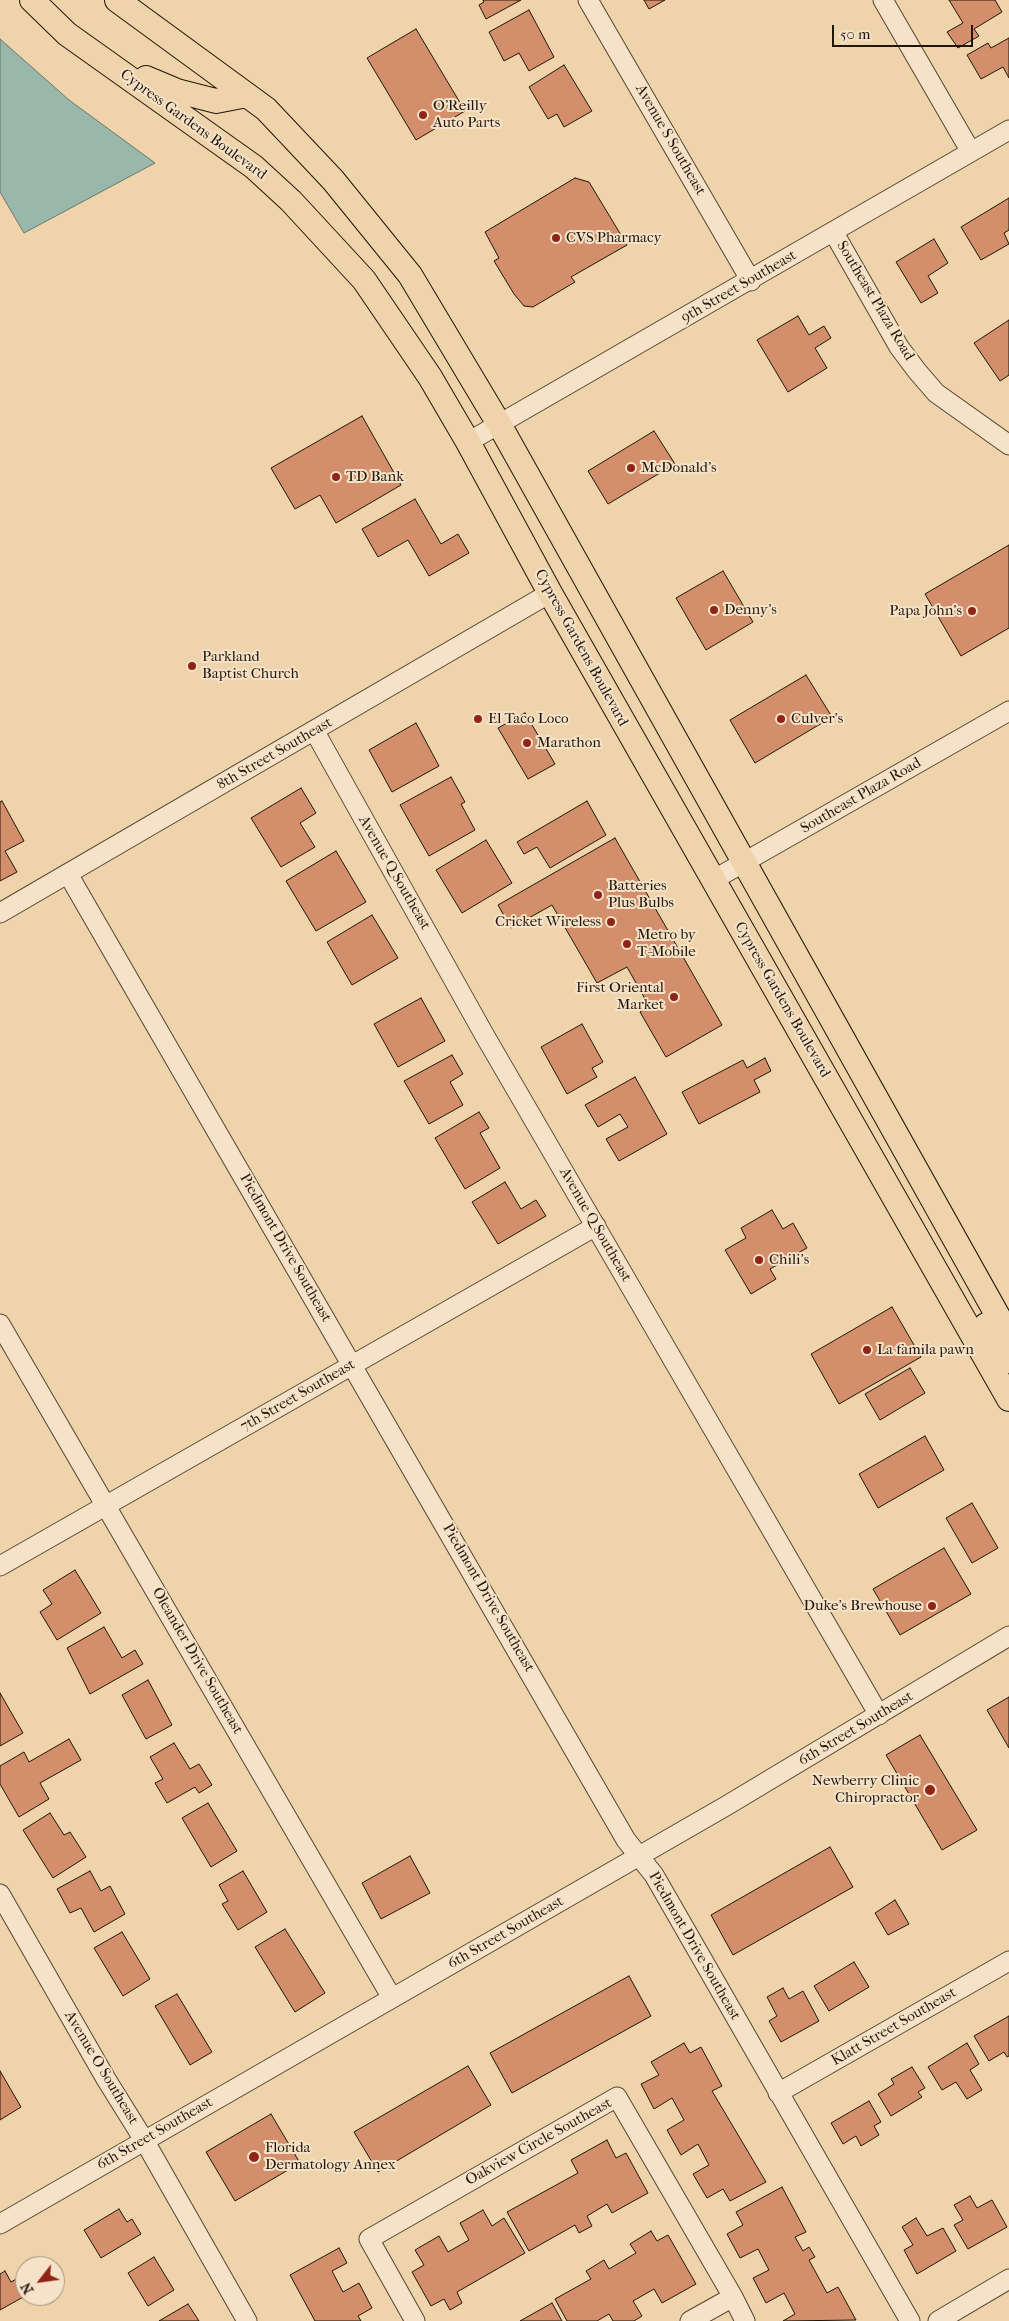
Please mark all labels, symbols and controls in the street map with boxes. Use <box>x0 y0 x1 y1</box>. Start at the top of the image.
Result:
scale bar <box>834 15 975 47</box>
text: 50 m <box>840 25 870 43</box>
street label: Cypress Gardens Boulevard <box>116 66 270 184</box>
street label: Avenue S Southeast <box>631 81 709 199</box>
place label: O'Reilly Auto Parts <box>433 97 500 132</box>
marker: O'Reilly Auto Parts <box>417 109 429 121</box>
place label: CVS Pharmacy <box>566 229 662 247</box>
marker: CVS Pharmacy <box>550 232 562 244</box>
street label: Southeast Plaza Road <box>832 238 918 364</box>
street label: 9th Street Southeast <box>678 247 800 327</box>
place label: McDonald's <box>641 459 717 477</box>
marker: McDonald's <box>625 462 637 474</box>
place label: TD Bank <box>346 468 404 486</box>
marker: TD Bank <box>330 471 342 483</box>
street label: Cypress Gardens Boulevard <box>530 566 632 730</box>
place label: Denny's <box>724 601 777 619</box>
place label: Papa John's <box>889 602 962 620</box>
marker: Denny's <box>708 604 720 616</box>
marker: Papa John's <box>966 605 978 617</box>
place label: Parkland Baptist Church <box>202 648 299 683</box>
marker: Parkland Baptist Church <box>186 660 198 672</box>
place label: El Taco Loco <box>488 710 569 728</box>
place label: Culver's <box>791 710 843 728</box>
marker: El Taco Loco <box>472 713 484 725</box>
marker: Culver's <box>775 713 787 725</box>
street label: 8th Street Southeast <box>214 714 336 794</box>
place label: Marathon <box>537 734 601 752</box>
marker: Marathon <box>521 737 533 749</box>
street label: Southeast Plaza Road <box>798 754 924 838</box>
street label: Avenue Q Southeast <box>354 813 434 933</box>
place label: Batteries Plus Bulbs <box>608 877 674 912</box>
marker: Batteries Plus Bulbs <box>592 889 604 901</box>
place label: Cricket Wireless <box>495 913 601 931</box>
marker: Cricket Wireless <box>605 916 617 928</box>
street label: Cypress Gardens Boulevard <box>730 919 834 1081</box>
place label: Metro by T-Mobile <box>637 926 696 961</box>
marker: Metro by T-Mobile <box>621 938 633 950</box>
place label: First Oriental Market <box>576 979 664 1014</box>
marker: First Oriental Market <box>668 991 680 1003</box>
street label: Avenue Q Southeast <box>555 1165 635 1285</box>
street label: Piedmont Drive Southeast <box>235 1171 335 1325</box>
place label: Chili's <box>769 1251 809 1269</box>
marker: Chili's <box>753 1254 765 1266</box>
place label: La famila pawn <box>877 1341 974 1359</box>
marker: La famila pawn <box>861 1344 873 1356</box>
street label: 7th Street Southeast <box>237 1356 359 1436</box>
street label: Piedmont Drive Southeast <box>438 1521 538 1675</box>
street label: Oleander Drive Southeast <box>148 1584 246 1738</box>
place label: Duke's Brewhouse <box>804 1597 922 1615</box>
marker: Duke's Brewhouse <box>926 1600 938 1612</box>
street label: 6th Street Southeast <box>795 1688 917 1770</box>
place label: Newberry Clinic Chiropractor <box>812 1772 919 1807</box>
marker: Newberry Clinic Chiropractor <box>923 1783 937 1797</box>
street label: Piedmont Drive Southeast <box>644 1869 744 2023</box>
street label: 6th Street Southeast <box>445 1893 567 1973</box>
street label: Klatt Street Southeast <box>828 1984 960 2070</box>
street label: Avenue O Southeast <box>60 2008 142 2128</box>
street label: 6th Street Southeast <box>94 2094 216 2174</box>
street label: Oakview Circle Southeast <box>463 2094 615 2190</box>
place label: Florida Dermatology Annex <box>265 2139 396 2174</box>
marker: Florida Dermatology Annex <box>247 2150 261 2164</box>
north arrow <box>15 2256 65 2306</box>
text: N <box>17 2279 37 2297</box>

